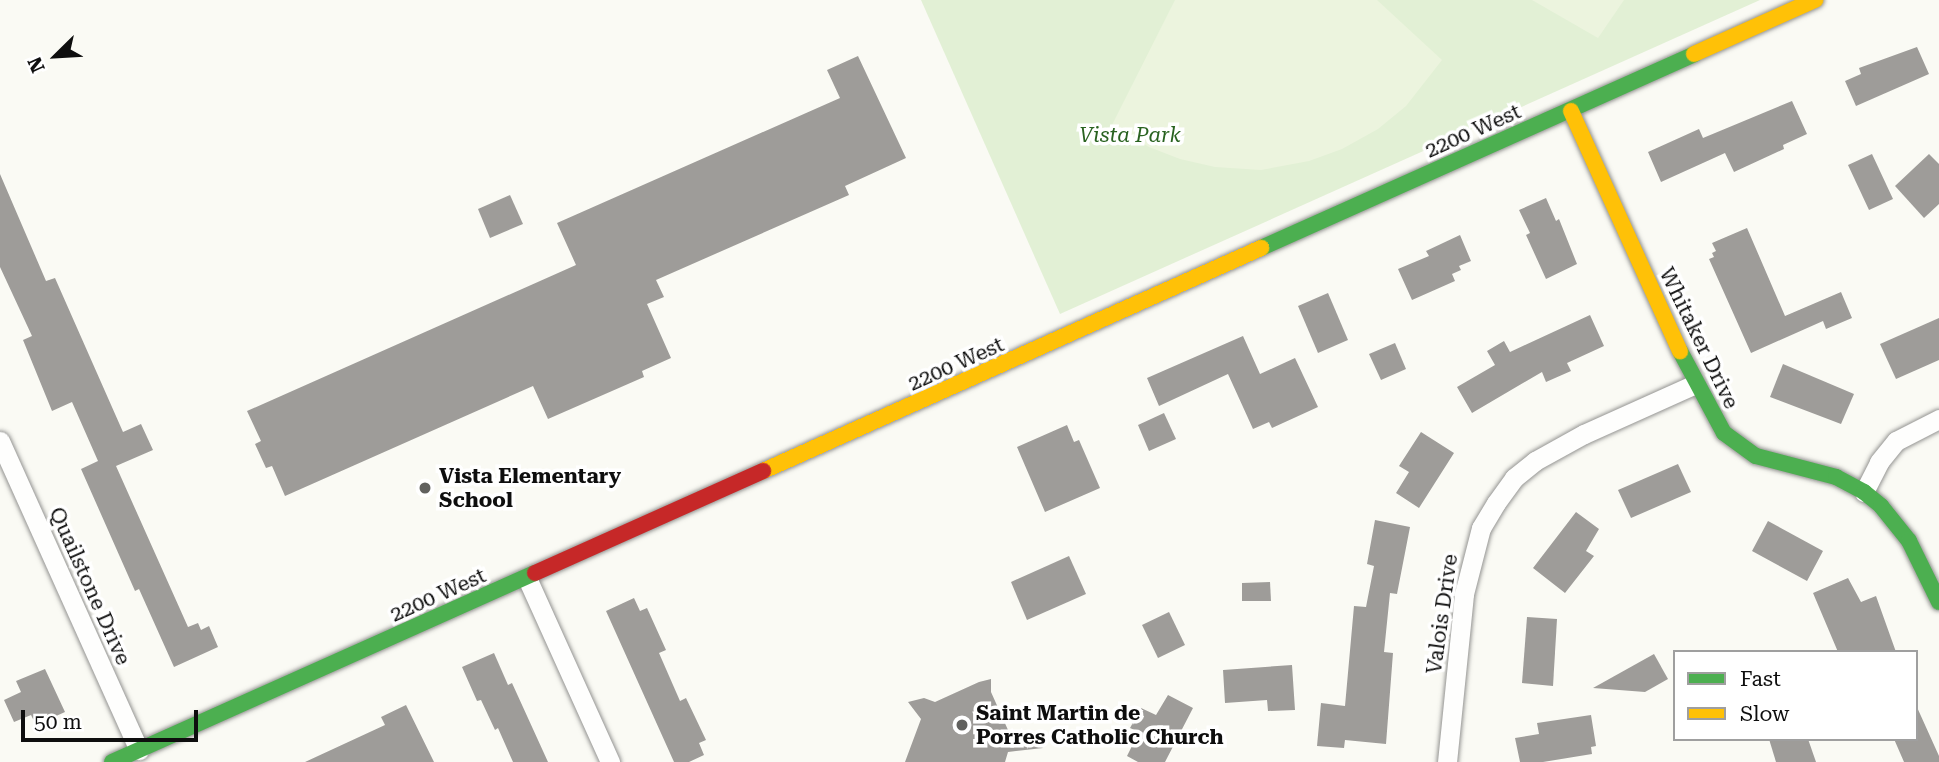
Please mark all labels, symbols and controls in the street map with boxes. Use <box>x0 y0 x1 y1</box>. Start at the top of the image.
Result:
north arrow <box>21 21 91 91</box>
text: N <box>23 53 50 76</box>
street label: 2200 West <box>1421 99 1525 163</box>
park label: Vista Park <box>1079 122 1181 148</box>
street label: Whitaker Drive <box>1654 263 1744 413</box>
street label: 2200 West <box>904 332 1008 396</box>
place label: Vista Elementary School <box>439 463 621 513</box>
marker: Vista Elementary School <box>417 480 433 496</box>
street label: Quailstone Drive <box>44 503 136 669</box>
street label: Valois Drive <box>1421 552 1463 676</box>
street label: 2200 West <box>386 563 490 627</box>
legend <box>1673 650 1918 741</box>
text: Fast <box>1740 667 1781 691</box>
scale bar <box>24 696 201 740</box>
place label: Saint Martin de Porres Catholic Church <box>976 700 1224 750</box>
text: Slow <box>1740 702 1789 726</box>
text: 50 m <box>34 710 82 734</box>
marker: Saint Martin de Porres Catholic Church <box>954 717 970 733</box>

